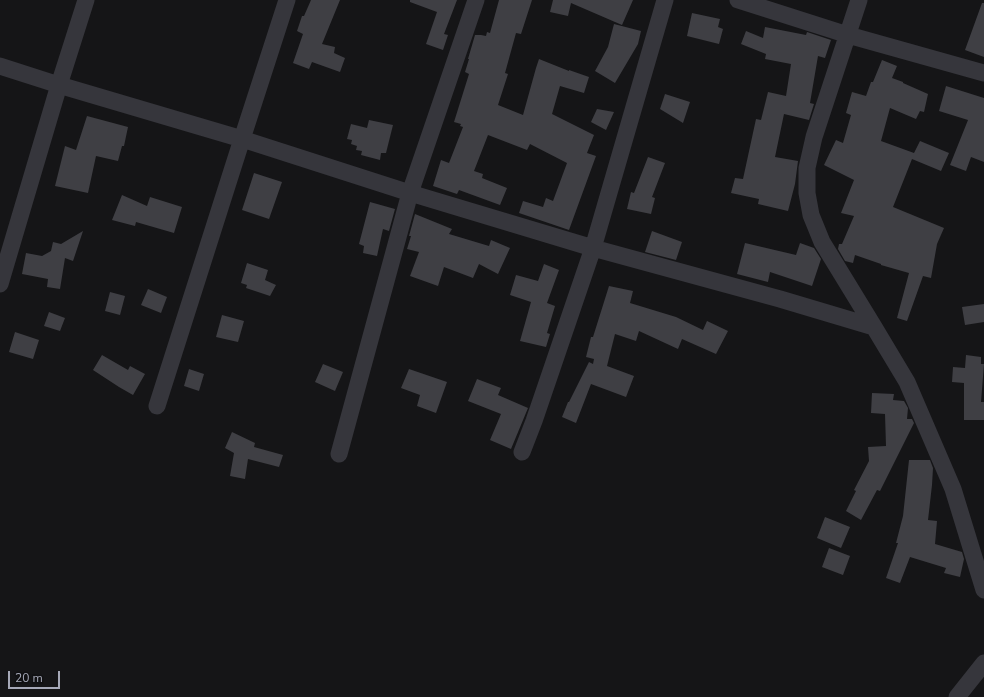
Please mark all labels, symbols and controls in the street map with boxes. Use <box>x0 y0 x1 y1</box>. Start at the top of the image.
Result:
scale bar <box>10 663 62 689</box>
text: 20 m <box>15 670 43 686</box>

